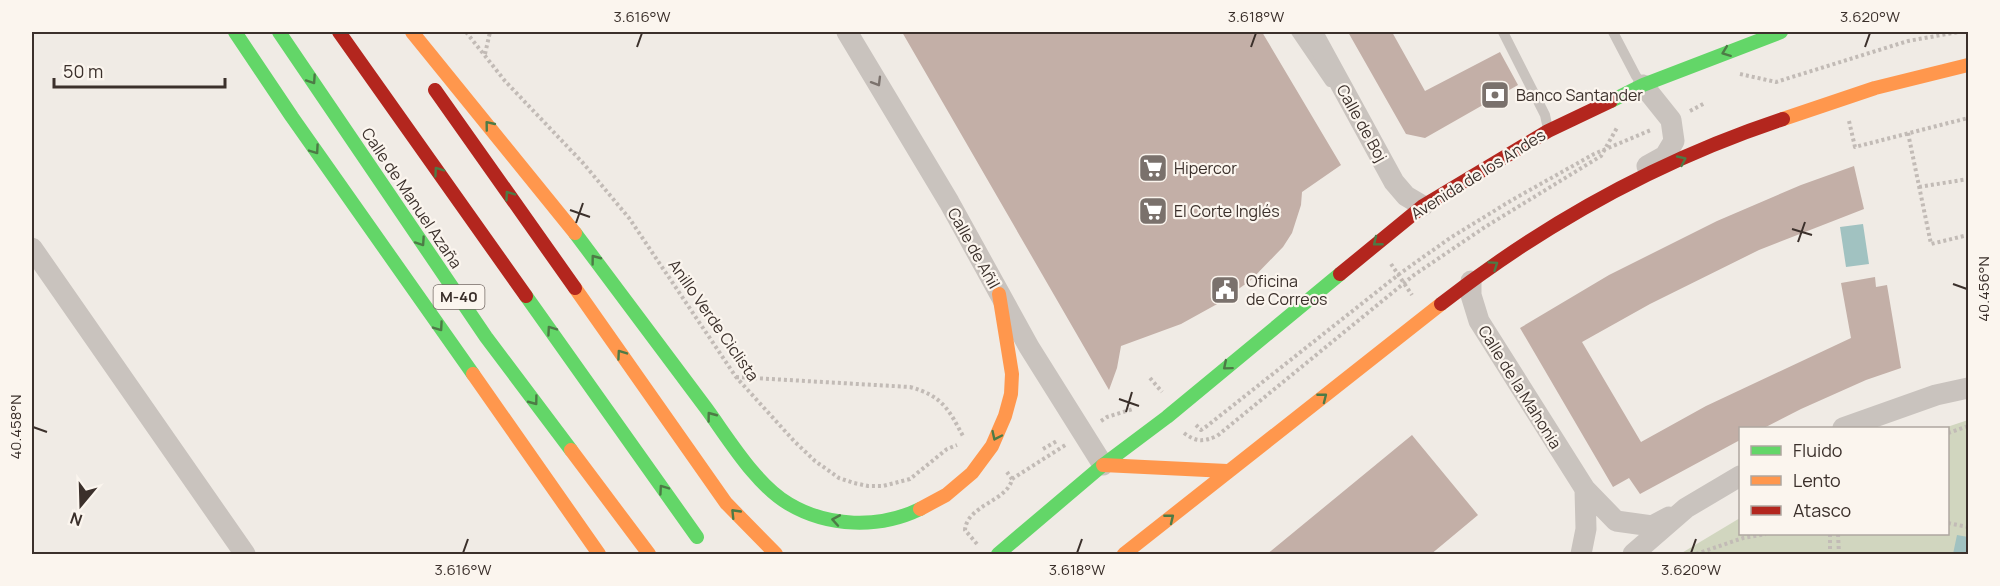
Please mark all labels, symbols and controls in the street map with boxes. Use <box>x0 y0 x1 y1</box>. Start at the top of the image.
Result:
text: 3.616°W <box>613 6 671 27</box>
text: 3.618°W <box>1228 6 1284 27</box>
text: 3.620°W <box>1840 6 1900 27</box>
one-way arrow <box>1721 45 1732 57</box>
scale bar <box>54 51 225 89</box>
text: 50 m <box>63 59 103 83</box>
one-way arrow <box>305 73 316 84</box>
one-way arrow <box>870 76 881 86</box>
bank icon: Banco Santander <box>1479 79 1511 111</box>
street label: Calle de Boj <box>1332 80 1392 166</box>
place label: Banco Santander <box>1516 84 1643 106</box>
one-way arrow <box>485 121 496 132</box>
street label: Calle de Manuel Azaña <box>357 123 467 273</box>
street label: Avenida de los Andes <box>1407 124 1549 224</box>
one-way arrow <box>308 143 319 154</box>
supermarket icon: Hipercor <box>1137 152 1169 184</box>
one-way arrow <box>1676 155 1687 167</box>
place label: Hipercor <box>1174 157 1237 179</box>
one-way arrow <box>434 166 445 177</box>
one-way arrow <box>505 191 516 202</box>
supermarket icon: El Corte Inglés <box>1137 195 1169 227</box>
place label: El Corte Inglés <box>1174 200 1280 222</box>
street label: Calle de Añil <box>943 204 1005 292</box>
one-way arrow <box>414 235 425 246</box>
one-way arrow <box>1373 235 1384 246</box>
one-way arrow <box>591 255 602 266</box>
street label: Anillo Verde Ciclista <box>664 255 764 385</box>
text: 40.456°N <box>1973 256 1994 322</box>
one-way arrow <box>1487 261 1498 272</box>
place label: Oficina de Correos <box>1246 270 1327 310</box>
public building icon: Oficina de Correos <box>1209 274 1241 306</box>
road number: M-40 <box>434 285 484 309</box>
one-way arrow <box>432 320 443 331</box>
street label: Calle de la Mahonia <box>1473 321 1567 453</box>
one-way arrow <box>547 325 558 336</box>
one-way arrow <box>617 350 628 361</box>
one-way arrow <box>1223 359 1234 370</box>
one-way arrow <box>1316 393 1327 404</box>
text: 40.458°N <box>5 394 26 460</box>
one-way arrow <box>526 394 537 405</box>
one-way arrow <box>708 411 719 422</box>
legend <box>1739 427 1949 535</box>
one-way arrow <box>992 429 1004 440</box>
text: Fluido <box>1793 438 1842 462</box>
text: Lento <box>1793 468 1841 492</box>
north arrow <box>51 475 111 535</box>
one-way arrow <box>659 484 670 495</box>
text: Atasco <box>1793 498 1851 522</box>
text: N <box>67 507 85 531</box>
one-way arrow <box>731 509 742 519</box>
one-way arrow <box>831 514 841 527</box>
one-way arrow <box>1163 514 1174 525</box>
text: 3.616°W <box>434 559 492 580</box>
text: 3.618°W <box>1049 559 1105 580</box>
text: 3.620°W <box>1661 559 1721 580</box>

